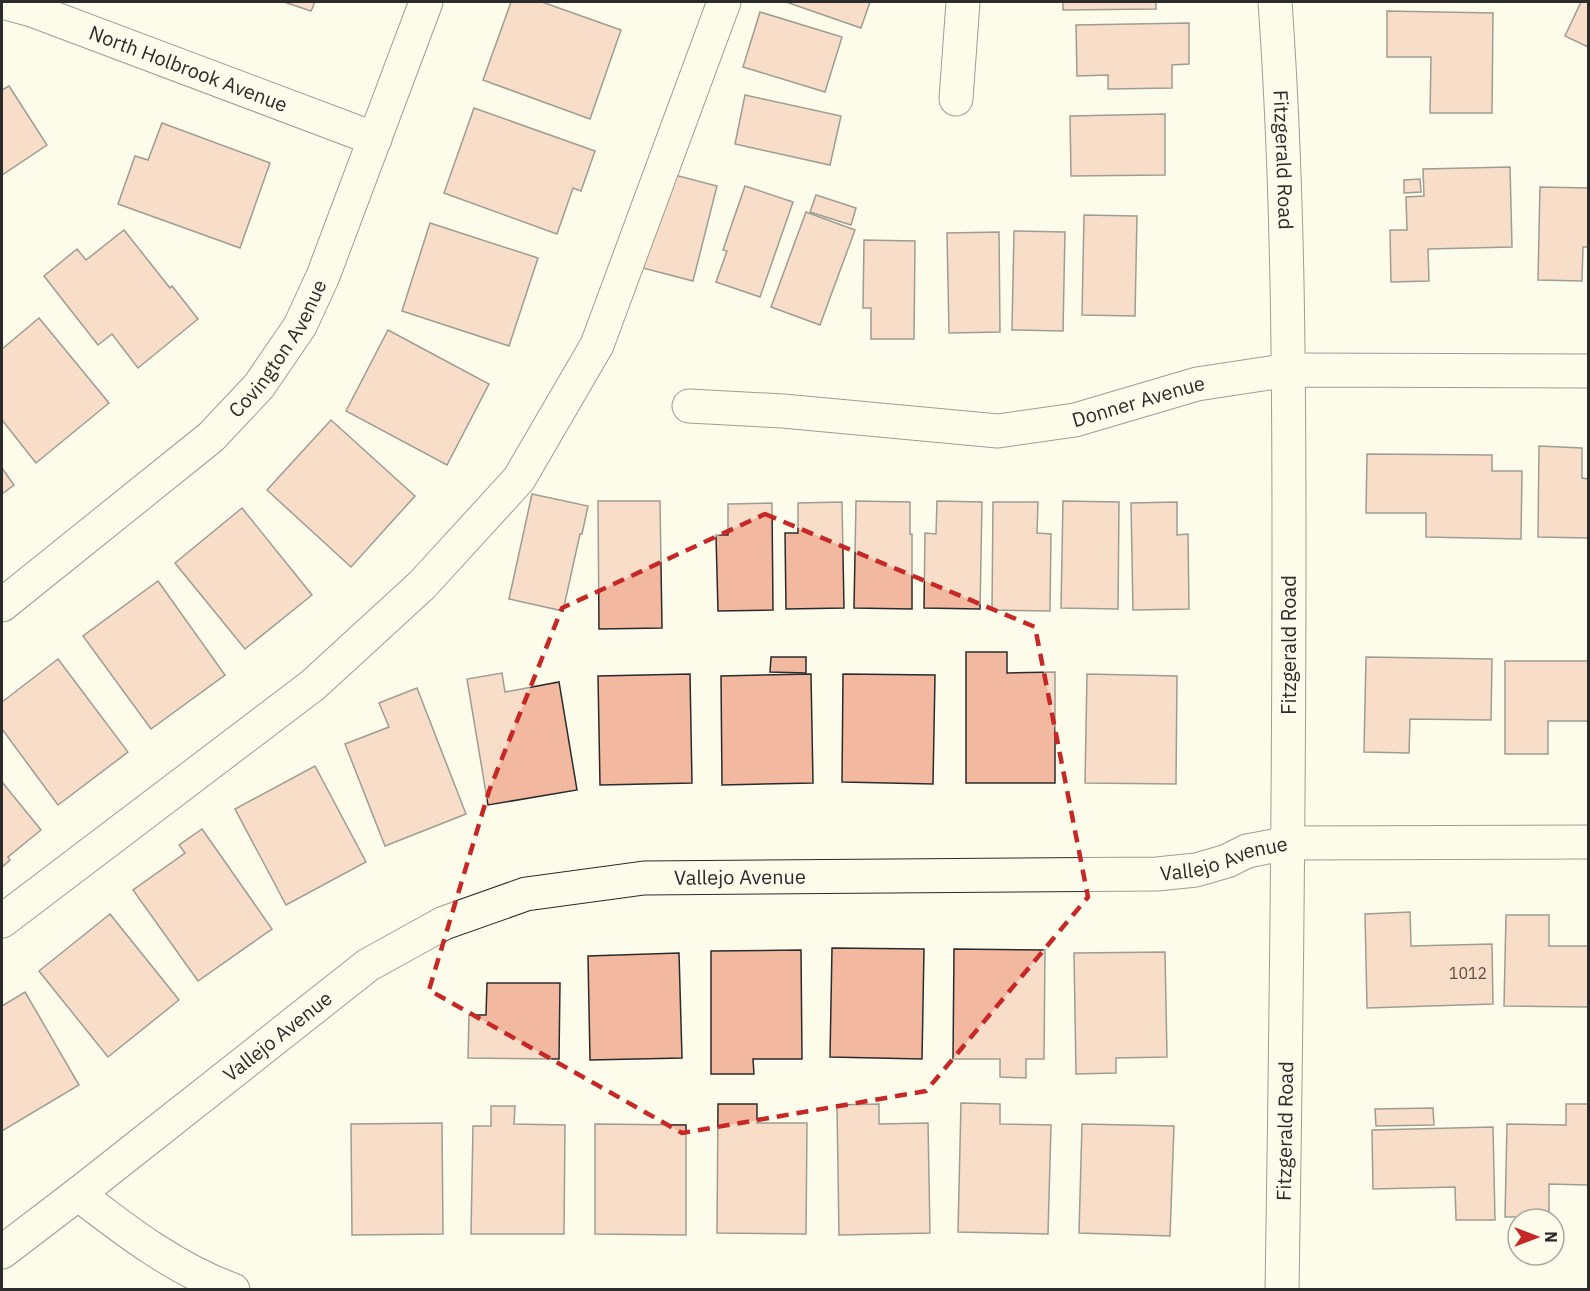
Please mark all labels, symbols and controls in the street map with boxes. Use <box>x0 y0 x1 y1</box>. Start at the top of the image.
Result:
street label: North Holbrook Avenue <box>85 19 292 118</box>
street label: Fitzgerald Road <box>1267 89 1300 230</box>
street label: Covington Avenue <box>222 275 333 423</box>
street label: Donner Avenue <box>1069 369 1206 433</box>
street label: Fitzgerald Road <box>1275 575 1302 715</box>
street label: Vallejo Avenue <box>1159 830 1290 887</box>
street label: Vallejo Avenue <box>674 863 806 891</box>
house number: 1012 <box>1449 963 1487 983</box>
street label: Vallejo Avenue <box>217 984 337 1087</box>
street label: Fitzgerald Road <box>1270 1061 1299 1201</box>
north arrow <box>1506 1207 1566 1267</box>
text: N <box>1541 1231 1561 1243</box>

